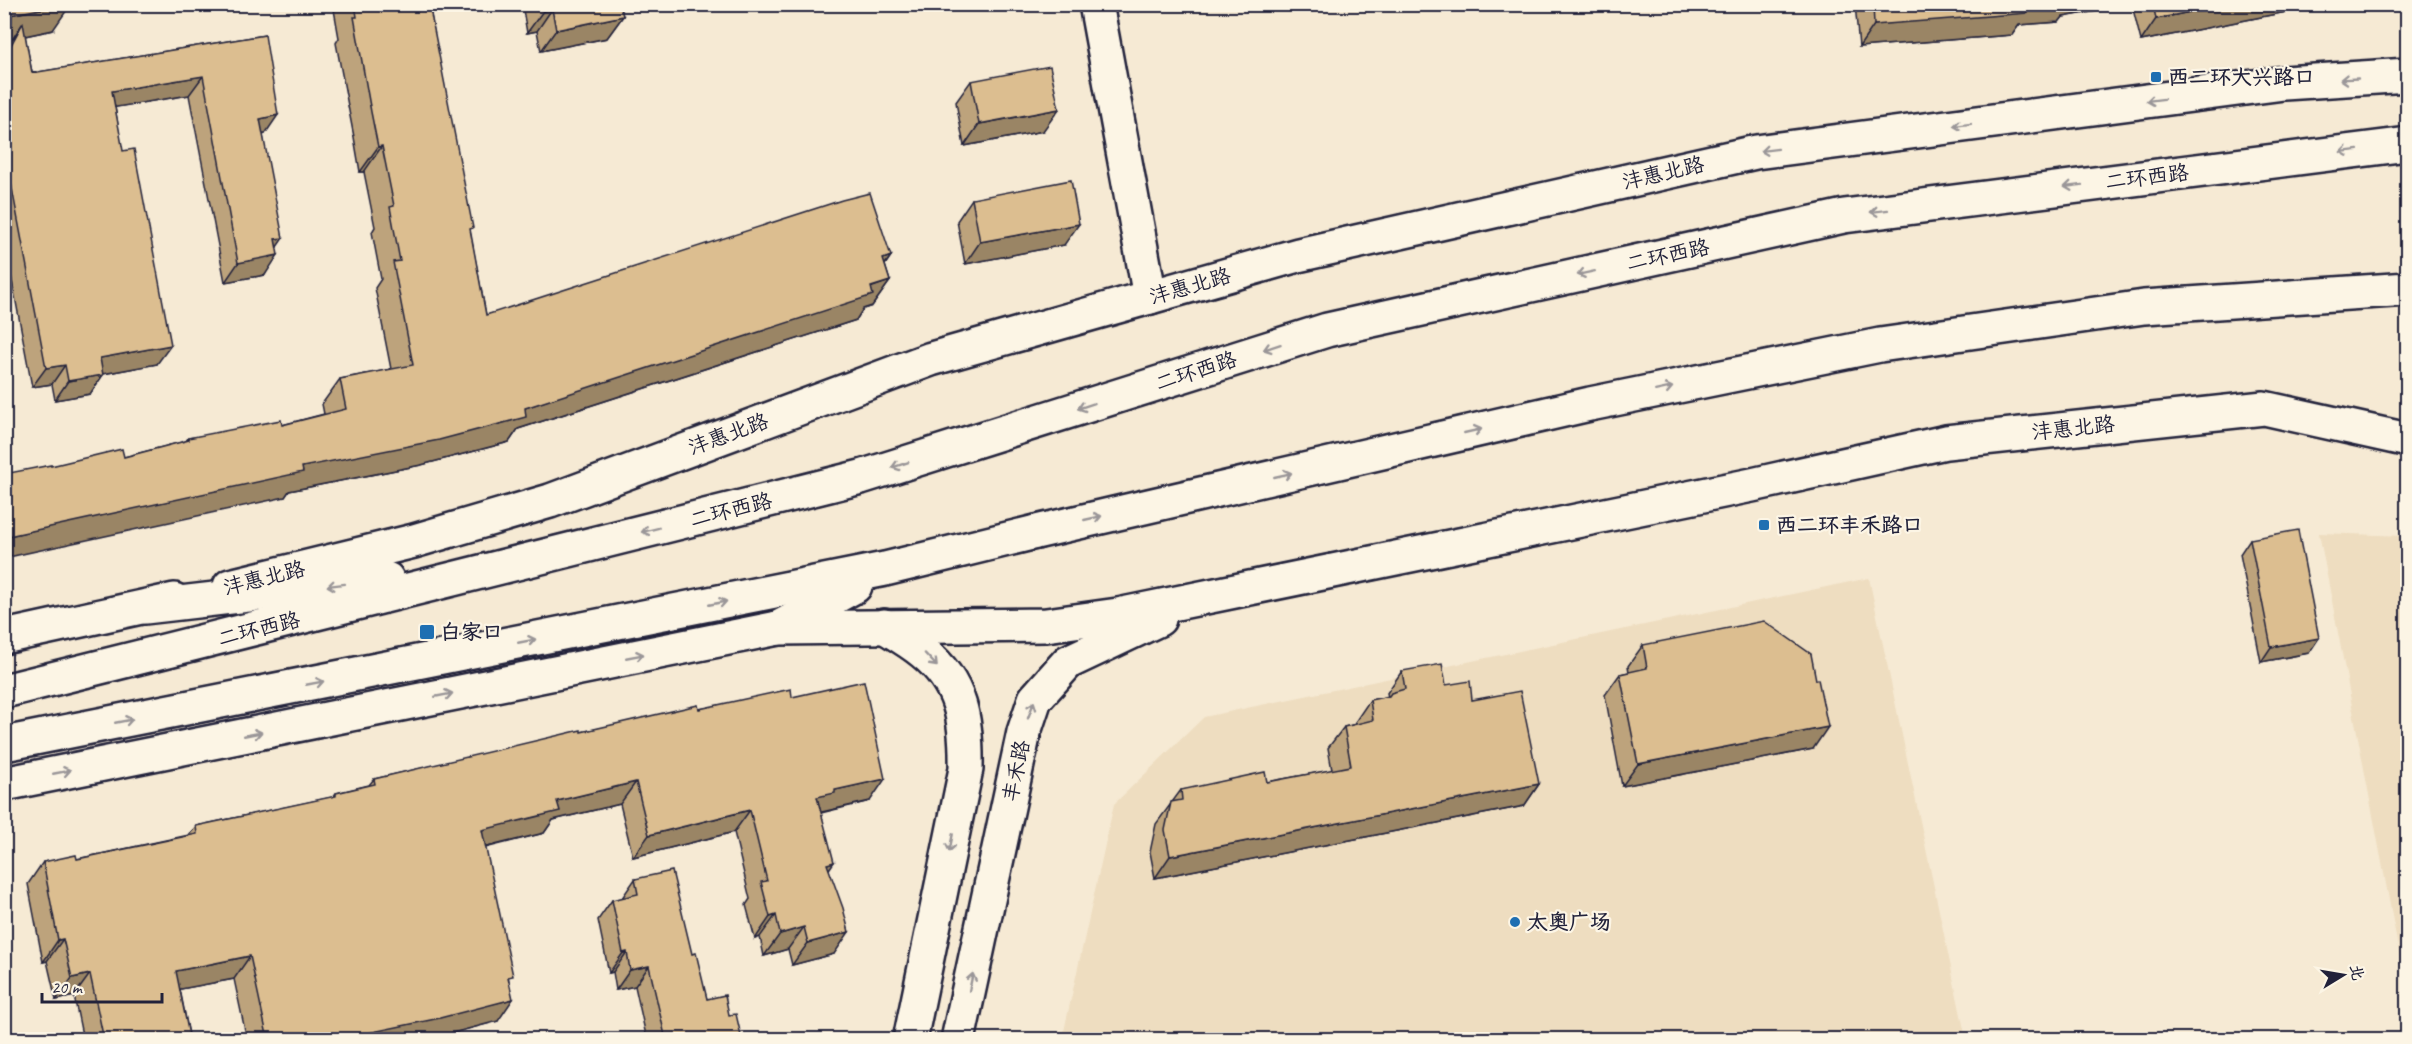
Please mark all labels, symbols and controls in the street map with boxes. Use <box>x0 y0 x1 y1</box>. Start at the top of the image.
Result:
place label: 西二环大兴路口 <box>2168 64 2315 90</box>
marker: 西二环大兴路口 <box>2149 70 2163 84</box>
one-way arrow <box>2340 73 2360 84</box>
one-way arrow <box>2146 94 2166 105</box>
one-way arrow <box>1953 120 1972 131</box>
one-way arrow <box>1759 145 1779 156</box>
one-way arrow <box>2340 146 2360 157</box>
street label: 沣惠北路 <box>1619 151 1707 195</box>
street label: 二环西路 <box>2104 159 2190 195</box>
one-way arrow <box>2063 181 2083 192</box>
one-way arrow <box>1870 206 1890 217</box>
street label: 二环西路 <box>1624 234 1712 276</box>
street label: 沣惠北路 <box>1146 262 1234 310</box>
one-way arrow <box>1577 267 1596 279</box>
one-way arrow <box>1263 343 1282 354</box>
street label: 二环西路 <box>1152 346 1240 396</box>
one-way arrow <box>1654 383 1673 394</box>
one-way arrow <box>1077 401 1096 412</box>
street label: 沣惠北路 <box>684 407 772 461</box>
street label: 沣惠北路 <box>2030 411 2116 445</box>
one-way arrow <box>1463 425 1483 436</box>
one-way arrow <box>891 460 910 471</box>
one-way arrow <box>1274 468 1293 480</box>
street label: 二环西路 <box>687 487 775 533</box>
one-way arrow <box>1084 512 1103 524</box>
place label: 西二环丰禾路口 <box>1776 512 1923 538</box>
marker: 西二环丰禾路口 <box>1757 518 1771 532</box>
one-way arrow <box>641 525 660 537</box>
street label: 沣惠北路 <box>220 555 308 601</box>
one-way arrow <box>327 579 347 590</box>
one-way arrow <box>708 597 727 608</box>
street label: 二环西路 <box>215 606 303 652</box>
place label: 白家口 <box>440 619 503 645</box>
marker: 白家口 <box>418 623 436 641</box>
one-way arrow <box>517 635 536 646</box>
one-way arrow <box>625 650 645 661</box>
one-way arrow <box>924 652 938 667</box>
one-way arrow <box>305 677 324 688</box>
one-way arrow <box>434 689 453 700</box>
one-way arrow <box>1027 701 1038 720</box>
one-way arrow <box>113 715 133 726</box>
one-way arrow <box>243 727 262 739</box>
street label: 丰禾路 <box>997 737 1035 805</box>
one-way arrow <box>52 766 71 777</box>
one-way arrow <box>945 833 956 853</box>
place label: 太奥广场 <box>1527 909 1611 935</box>
marker: 太奥广场 <box>1508 915 1522 929</box>
north arrow <box>2313 945 2373 1005</box>
text: 北 <box>2345 963 2368 982</box>
scale bar <box>42 966 162 1004</box>
one-way arrow <box>965 973 977 992</box>
text: 20 m <box>51 976 84 998</box>

